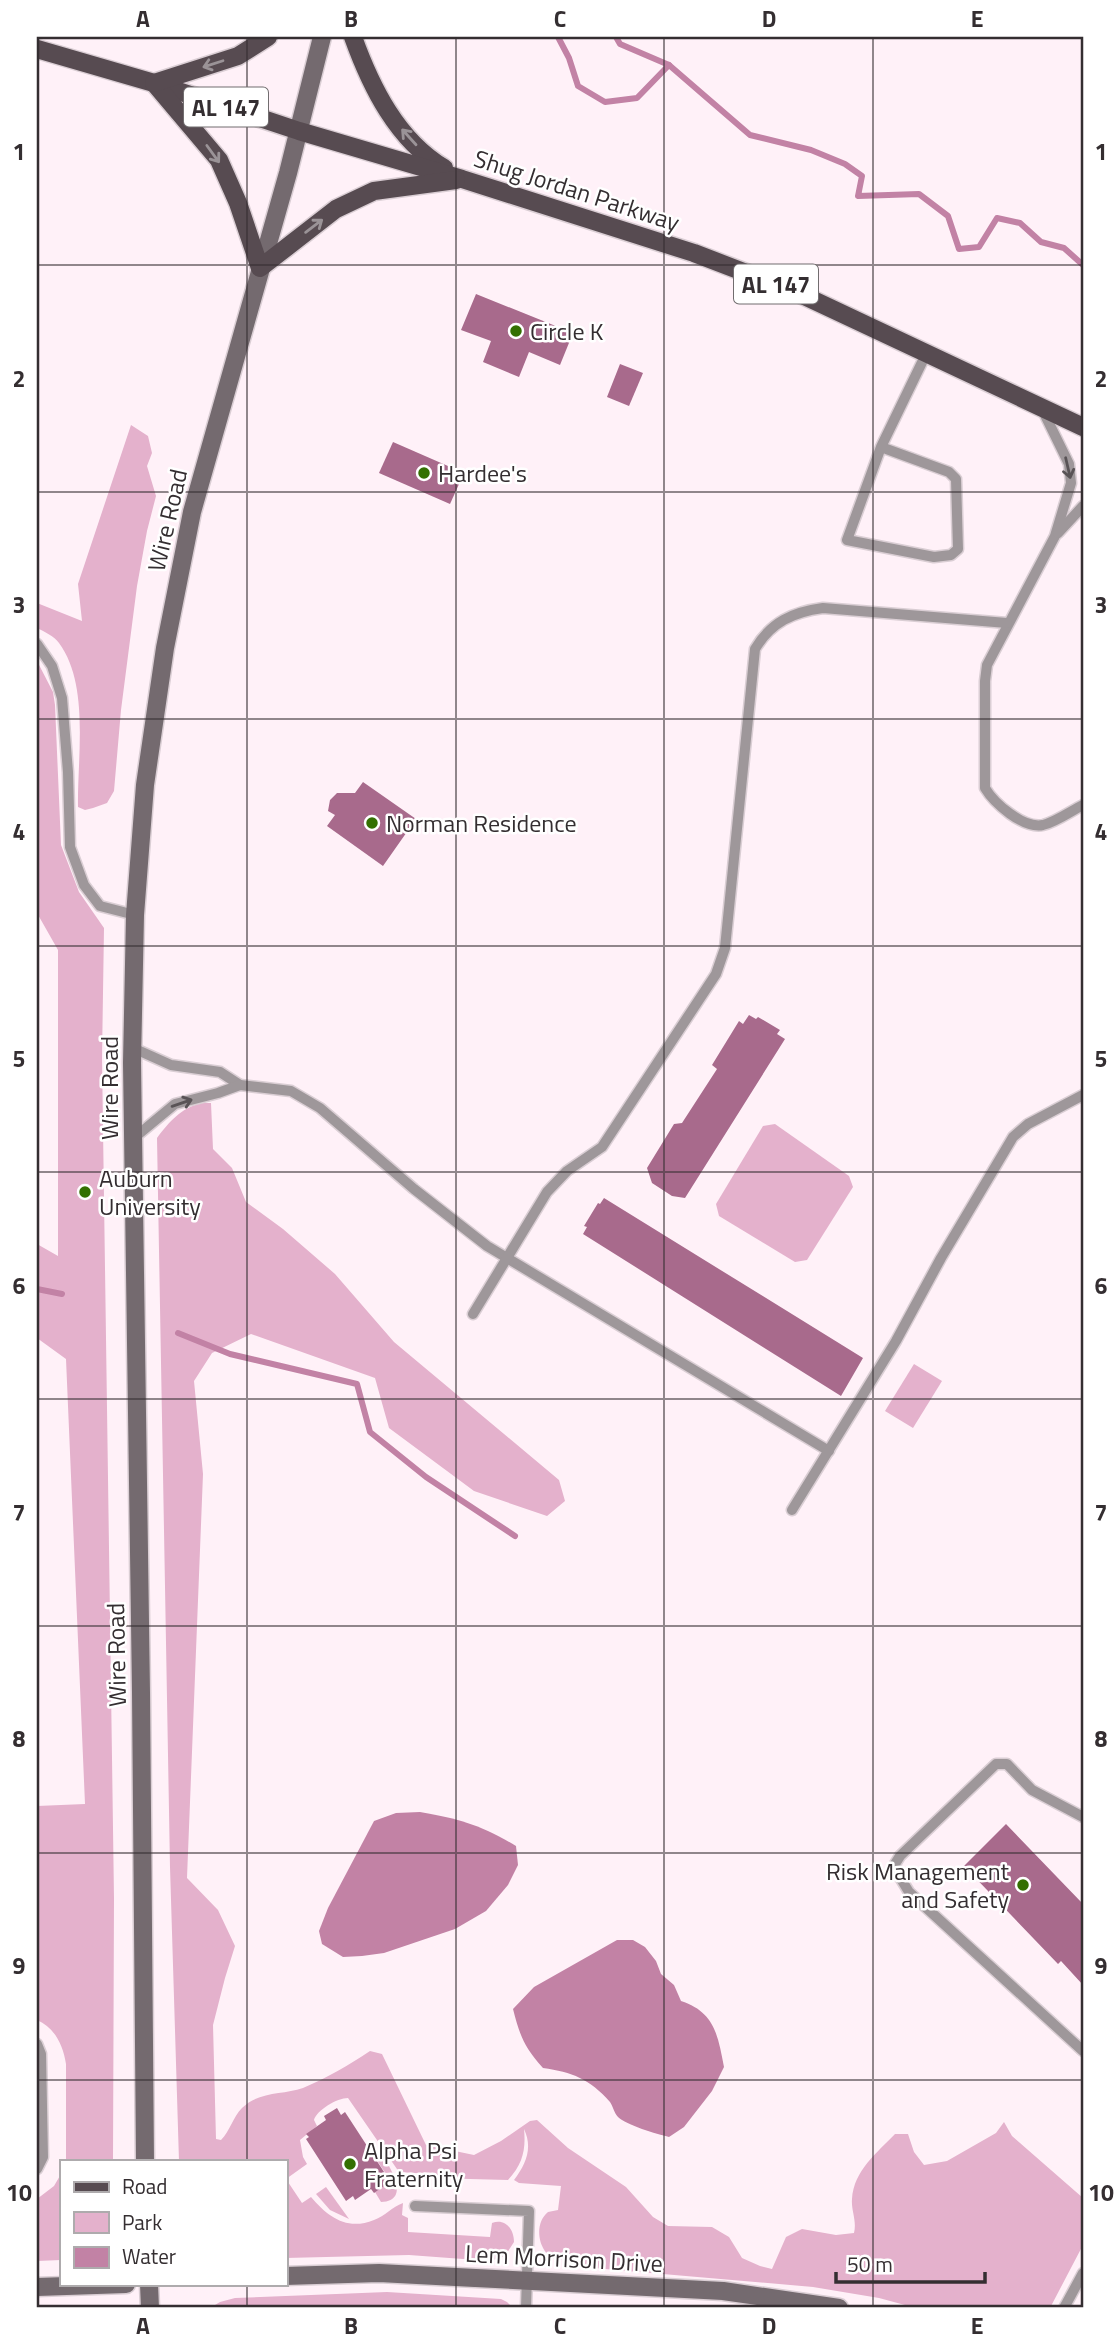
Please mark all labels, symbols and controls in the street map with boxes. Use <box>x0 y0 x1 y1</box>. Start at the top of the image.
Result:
text: A <box>136 1 150 36</box>
text: B <box>344 1 358 36</box>
text: C <box>554 1 566 36</box>
text: D <box>762 1 776 36</box>
text: E <box>971 1 983 36</box>
one-way arrow <box>202 58 224 71</box>
road number: AL 147 <box>184 88 268 127</box>
one-way arrow <box>401 128 417 146</box>
text: 1 <box>13 134 25 169</box>
text: 1 <box>1095 134 1107 169</box>
street label: Shug Jordan Parkway <box>470 140 685 240</box>
one-way arrow <box>206 144 220 163</box>
one-way arrow <box>304 218 323 233</box>
road number: AL 147 <box>734 264 818 304</box>
place label: Circle K <box>530 313 604 349</box>
marker: Circle K <box>508 323 524 339</box>
text: 2 <box>13 361 25 396</box>
text: 2 <box>1095 361 1107 396</box>
place label: Hardee's <box>438 455 527 491</box>
one-way arrow <box>1062 456 1076 479</box>
street label: Wire Road <box>138 465 196 575</box>
marker: Hardee's <box>416 465 432 481</box>
text: 3 <box>13 587 25 622</box>
text: 3 <box>1095 587 1107 622</box>
place label: Norman Residence <box>386 805 577 841</box>
text: 4 <box>13 814 25 849</box>
text: 4 <box>1095 814 1107 849</box>
marker: Norman Residence <box>364 815 380 831</box>
street label: Wire Road <box>91 1036 127 1140</box>
text: 5 <box>13 1041 25 1076</box>
text: 5 <box>1095 1041 1107 1076</box>
one-way arrow <box>171 1096 192 1108</box>
place label: Auburn University <box>99 1160 201 1224</box>
marker: Auburn University <box>77 1184 93 1200</box>
text: 6 <box>13 1268 26 1303</box>
text: 6 <box>1095 1268 1108 1303</box>
text: 7 <box>13 1495 25 1530</box>
text: 7 <box>1095 1495 1107 1530</box>
street label: Wire Road <box>97 1603 135 1707</box>
text: 8 <box>13 1721 26 1756</box>
text: 8 <box>1095 1721 1108 1756</box>
place label: Risk Management and Safety <box>826 1853 1010 1917</box>
marker: Risk Management and Safety <box>1015 1877 1031 1893</box>
text: 9 <box>13 1948 26 1983</box>
text: 9 <box>1095 1948 1108 1983</box>
place label: Alpha Psi Fraternity <box>364 2132 464 2196</box>
marker: Alpha Psi Fraternity <box>342 2156 358 2172</box>
legend <box>60 2160 287 2286</box>
text: Road <box>122 2170 167 2202</box>
text: 10 <box>6 2175 32 2210</box>
text: 10 <box>1088 2175 1114 2210</box>
text: Park <box>122 2206 162 2238</box>
street label: Lem Morrison Drive <box>464 2235 664 2281</box>
text: Water <box>122 2240 176 2272</box>
scale bar <box>836 2240 985 2284</box>
text: 50 m <box>847 2248 893 2280</box>
text: A <box>136 2308 150 2343</box>
text: B <box>344 2308 358 2343</box>
text: C <box>554 2308 566 2343</box>
text: D <box>762 2308 776 2343</box>
text: E <box>971 2308 983 2343</box>

